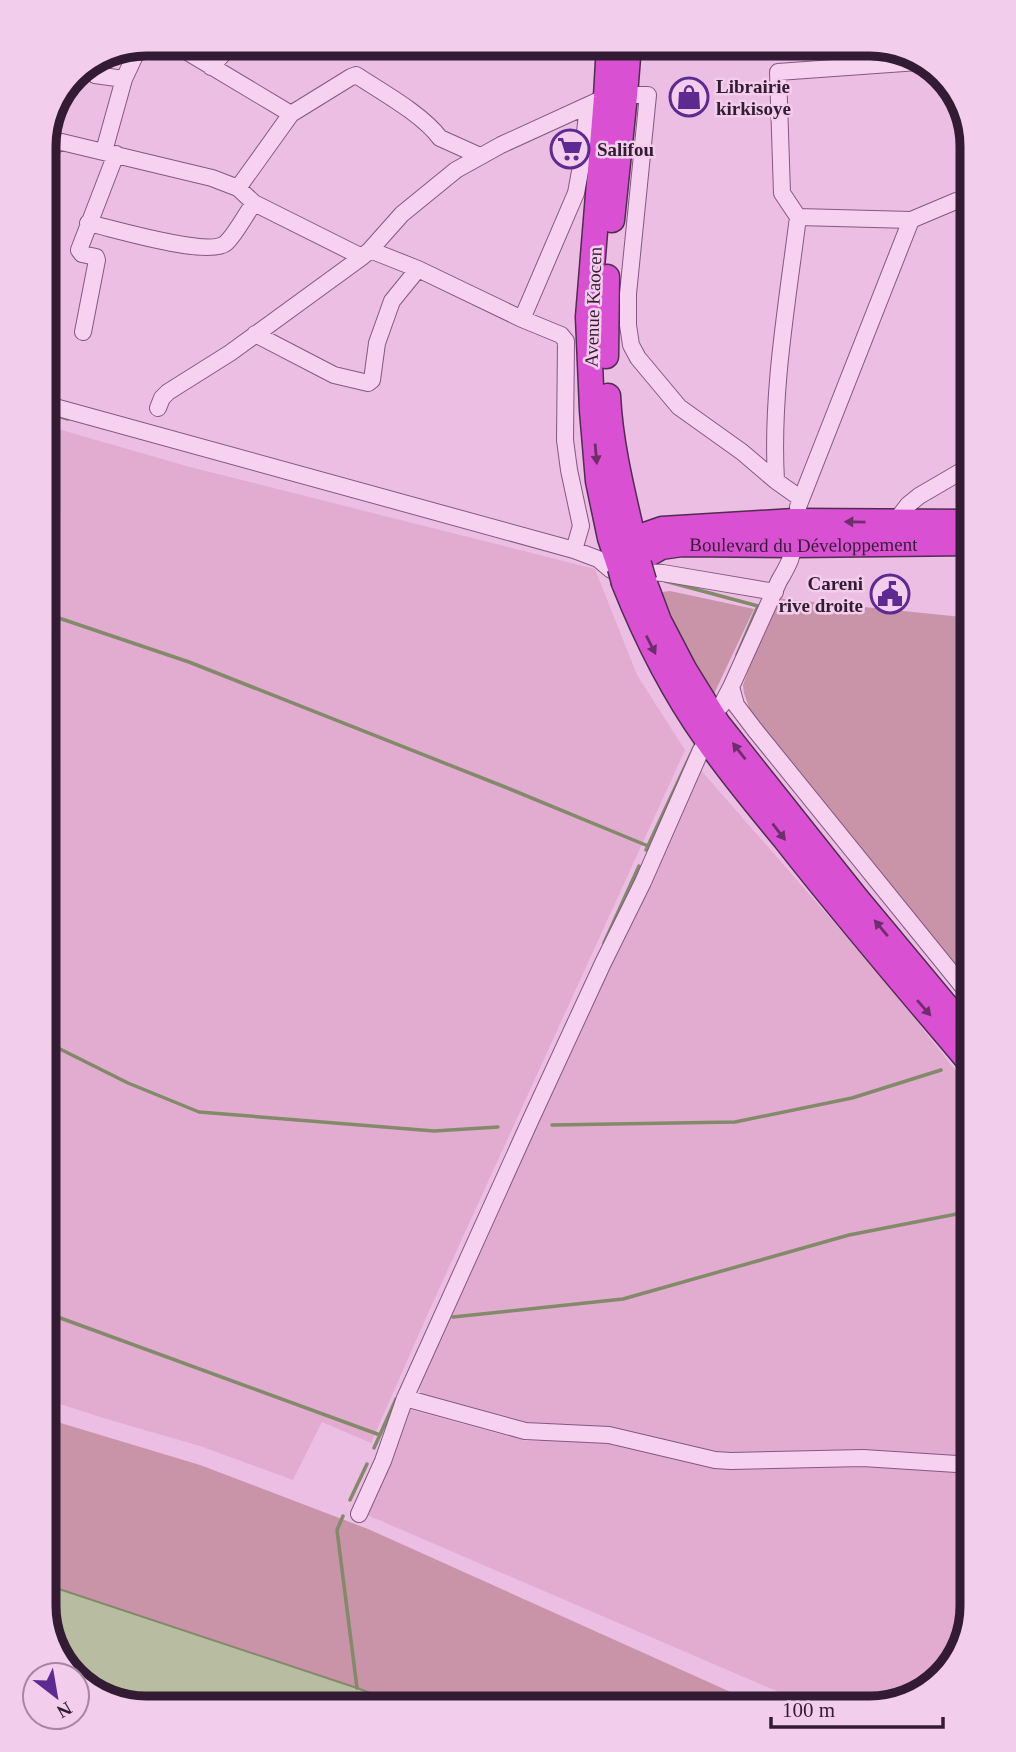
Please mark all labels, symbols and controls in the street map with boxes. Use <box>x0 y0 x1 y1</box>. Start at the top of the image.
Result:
shop icon: Librairie kirkisoye <box>668 76 710 118</box>
place label: Librairie kirkisoye <box>716 76 791 119</box>
supermarket icon: Salifou <box>549 128 591 170</box>
place label: Salifou <box>597 139 654 160</box>
street label: Avenue Kaocen <box>580 246 606 368</box>
one-way arrow <box>591 443 602 465</box>
one-way arrow <box>844 516 866 528</box>
street label: Boulevard du Développement <box>689 533 918 556</box>
place label: Careni rive droite <box>778 573 863 616</box>
public building icon: Careni rive droite <box>869 573 911 615</box>
one-way arrow <box>645 636 657 655</box>
one-way arrow <box>732 742 747 760</box>
one-way arrow <box>772 823 787 841</box>
one-way arrow <box>874 920 889 938</box>
one-way arrow <box>916 999 932 1017</box>
north arrow <box>21 1661 91 1731</box>
scale bar <box>771 1686 942 1730</box>
text: N <box>53 1698 76 1723</box>
text: 100 m <box>782 1698 835 1722</box>

